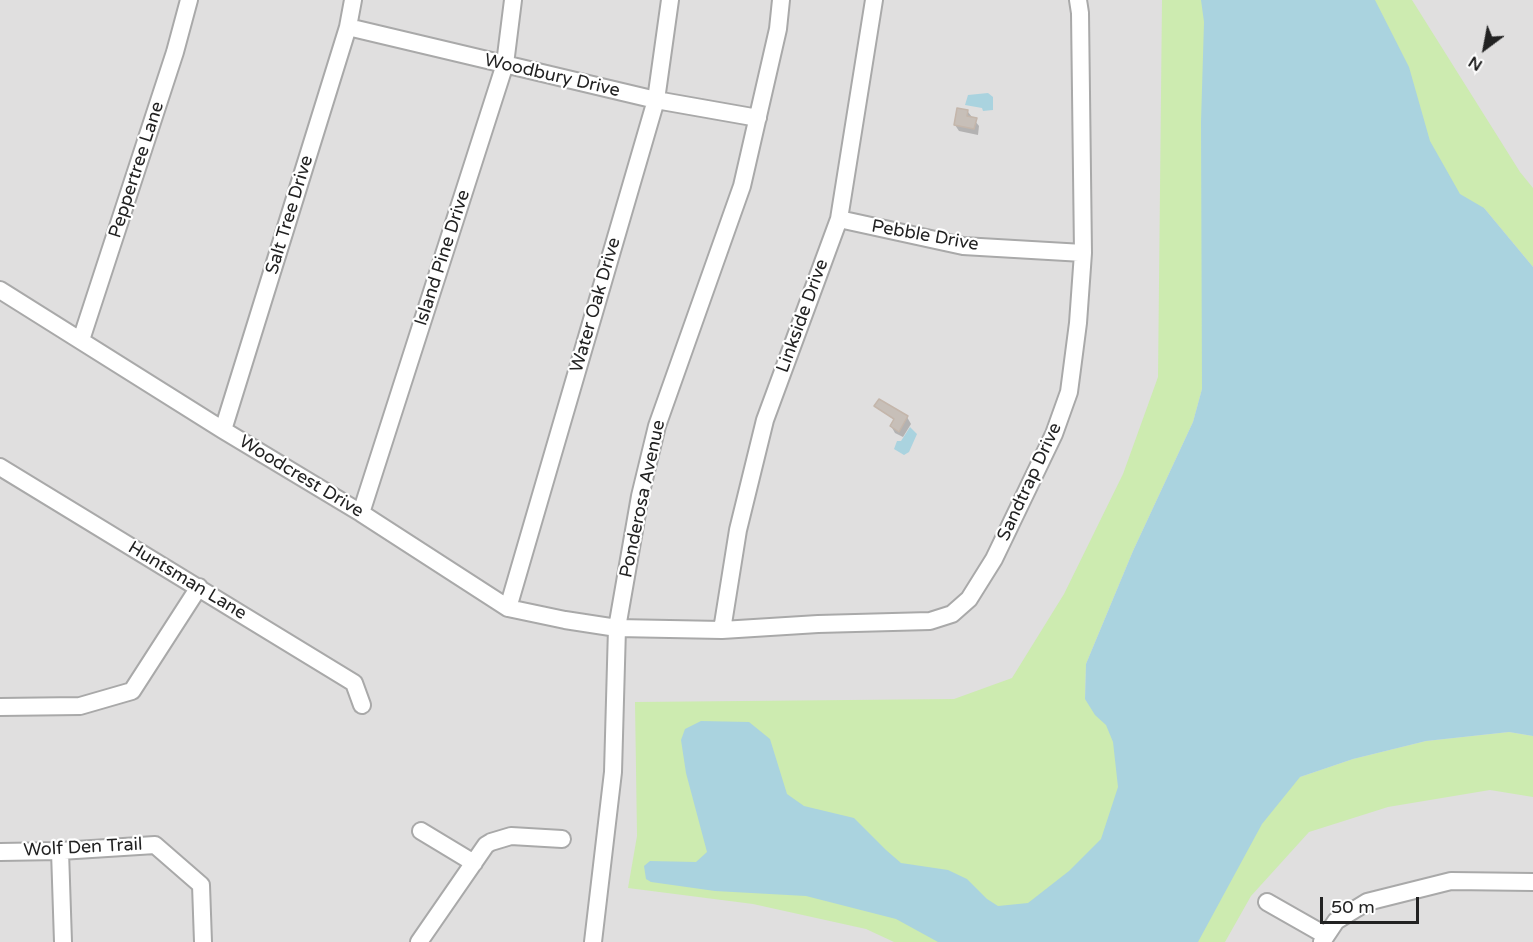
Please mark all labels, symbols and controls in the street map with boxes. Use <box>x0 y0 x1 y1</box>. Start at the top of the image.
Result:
north arrow <box>1455 18 1515 78</box>
street label: Woodbury Drive <box>482 50 622 102</box>
text: N <box>1465 51 1486 75</box>
street label: Peppertree Lane <box>105 99 169 241</box>
street label: Salt Tree Drive <box>262 153 318 277</box>
street label: Island Pine Drive <box>411 187 475 329</box>
street label: Pebble Drive <box>870 216 980 256</box>
street label: Water Oak Drive <box>566 235 626 375</box>
street label: Linkside Drive <box>772 256 834 376</box>
street label: Ponderosa Avenue <box>616 418 670 580</box>
street label: Sandtrap Drive <box>993 420 1067 544</box>
street label: Woodcrest Drive <box>235 431 367 523</box>
street label: Huntsman Lane <box>124 537 250 625</box>
street label: Wolf Den Trail <box>23 834 143 862</box>
scale bar <box>1323 885 1422 923</box>
text: 50 m <box>1331 896 1375 918</box>

